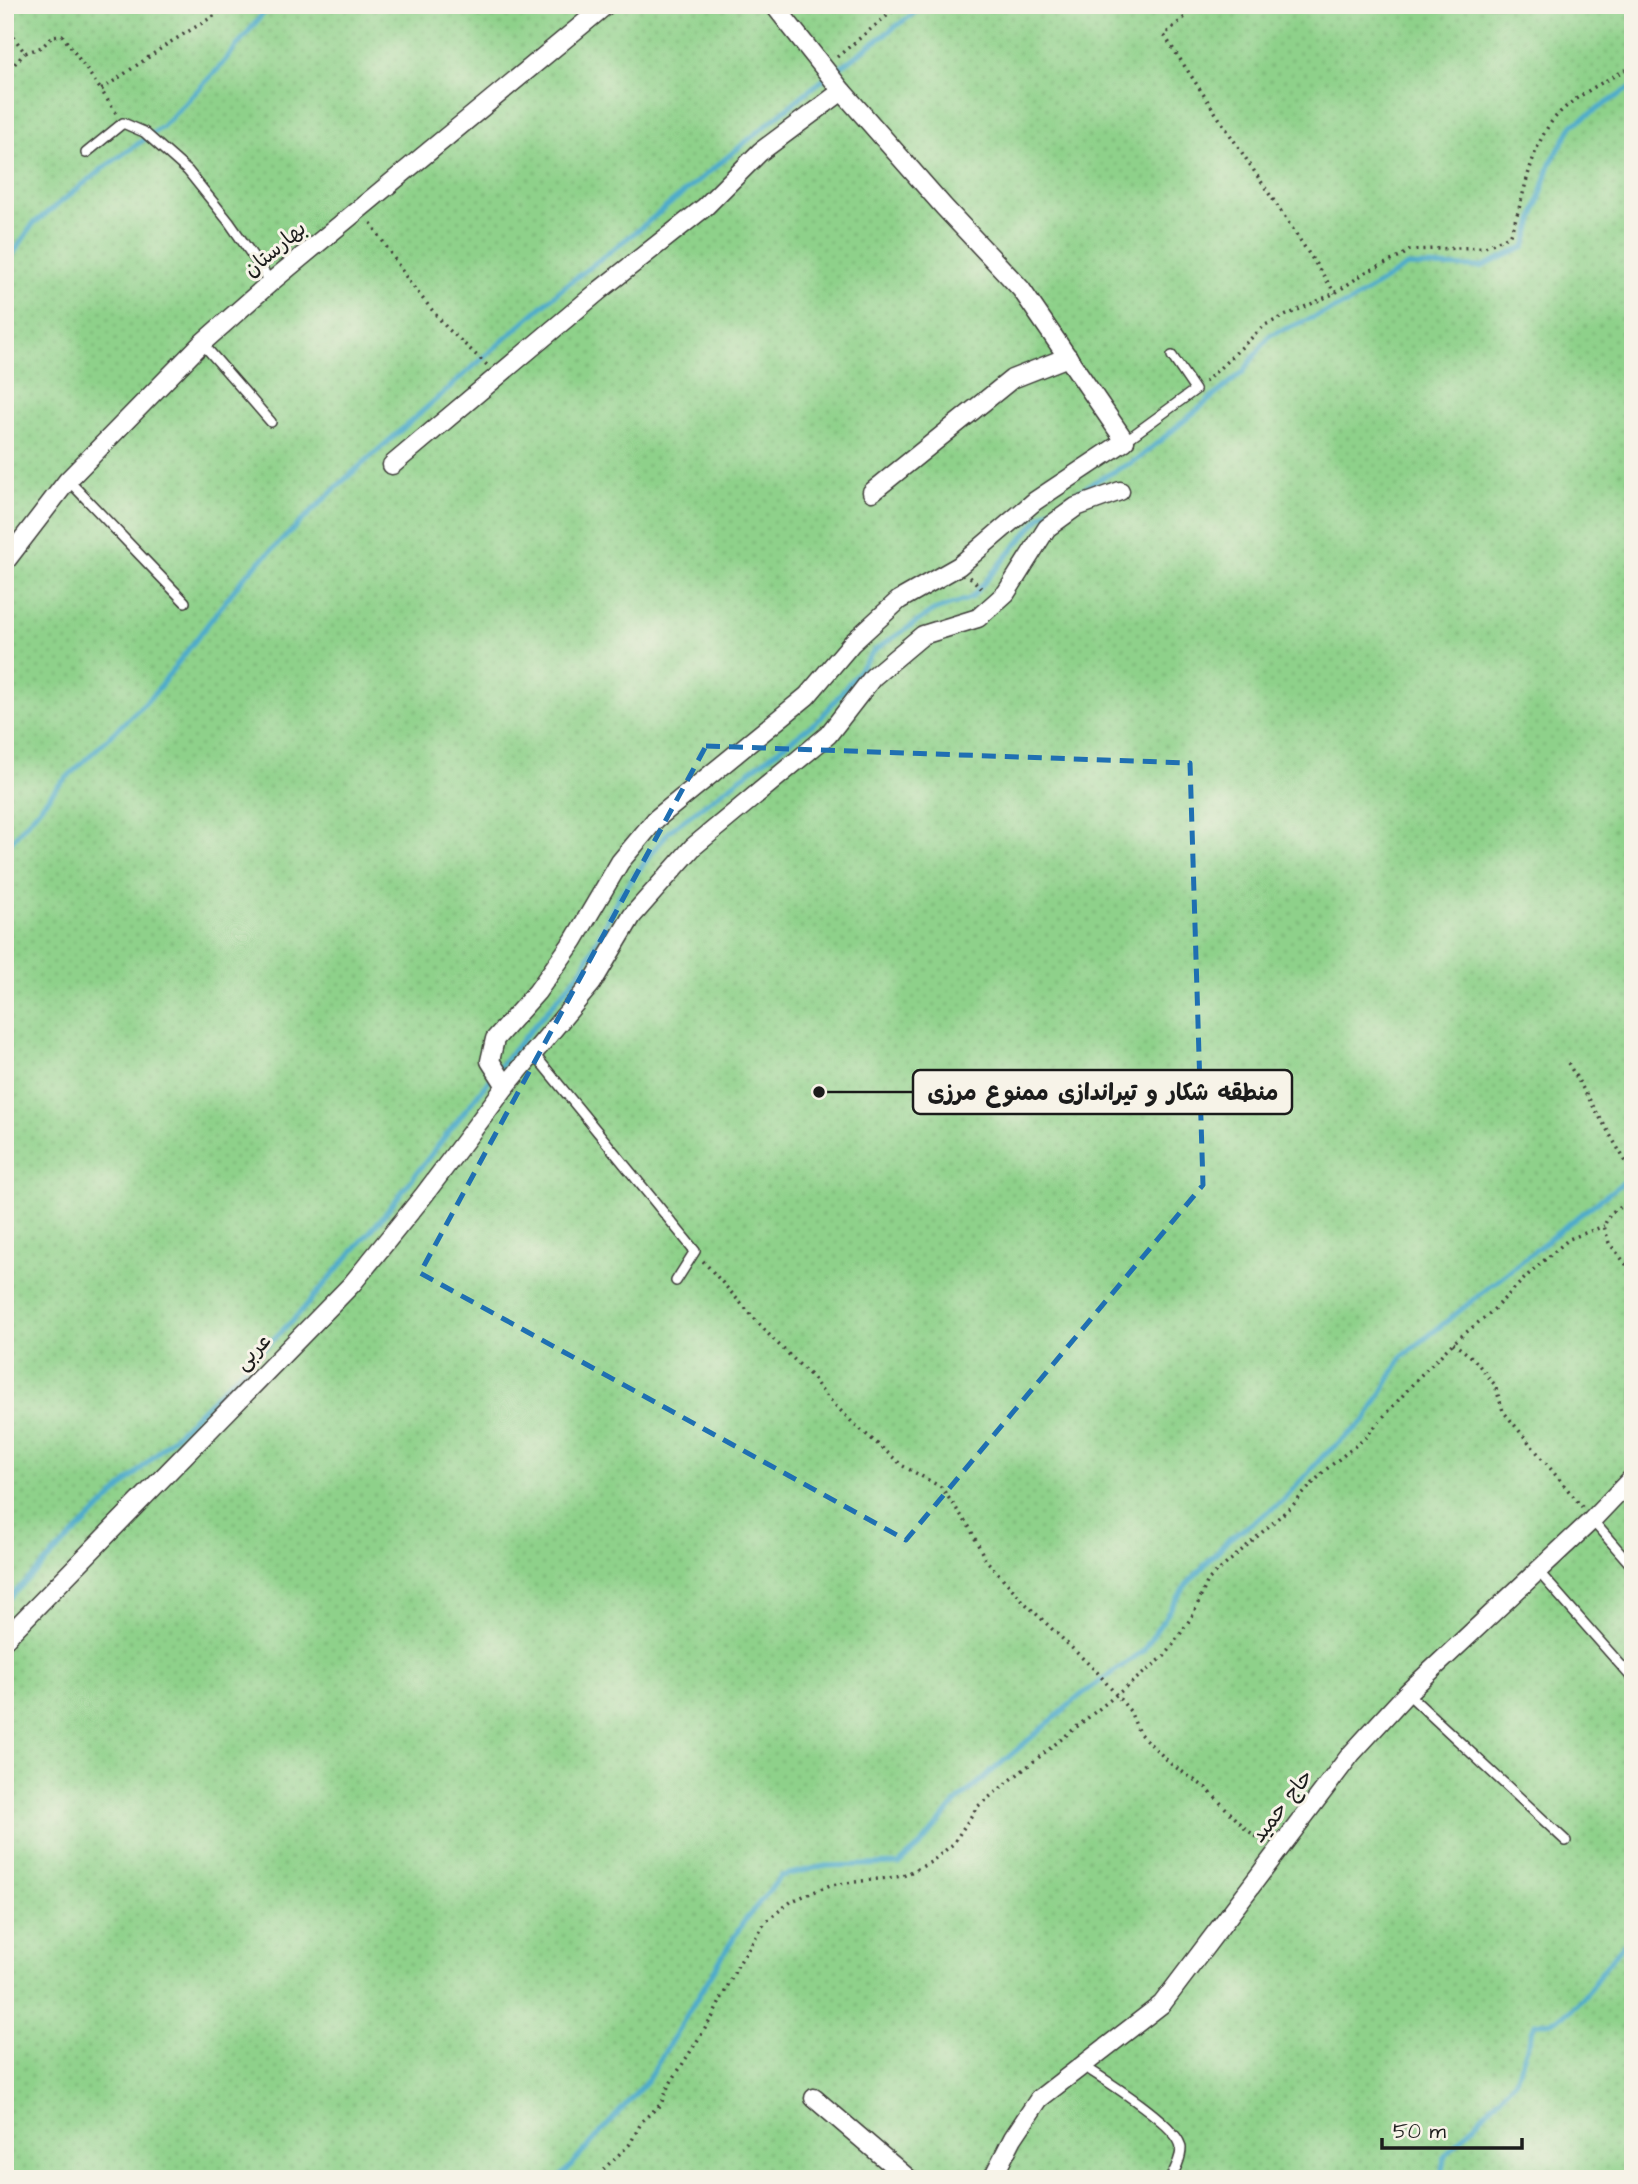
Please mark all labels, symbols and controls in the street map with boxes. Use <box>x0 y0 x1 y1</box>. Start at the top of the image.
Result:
street label: بهارستان <box>237 214 313 284</box>
callout: منطقه شکار و تیراندازی ممنوع مرزی <box>913 1070 1292 1114</box>
text: منطقه شکار و تیراندازی ممنوع مرزی <box>928 1077 1278 1109</box>
street label: عربی <box>228 1327 278 1377</box>
street label: حاج حمید <box>1244 1763 1320 1849</box>
scale bar <box>1382 2107 1522 2151</box>
text: 50 m <box>1393 2117 1447 2146</box>

